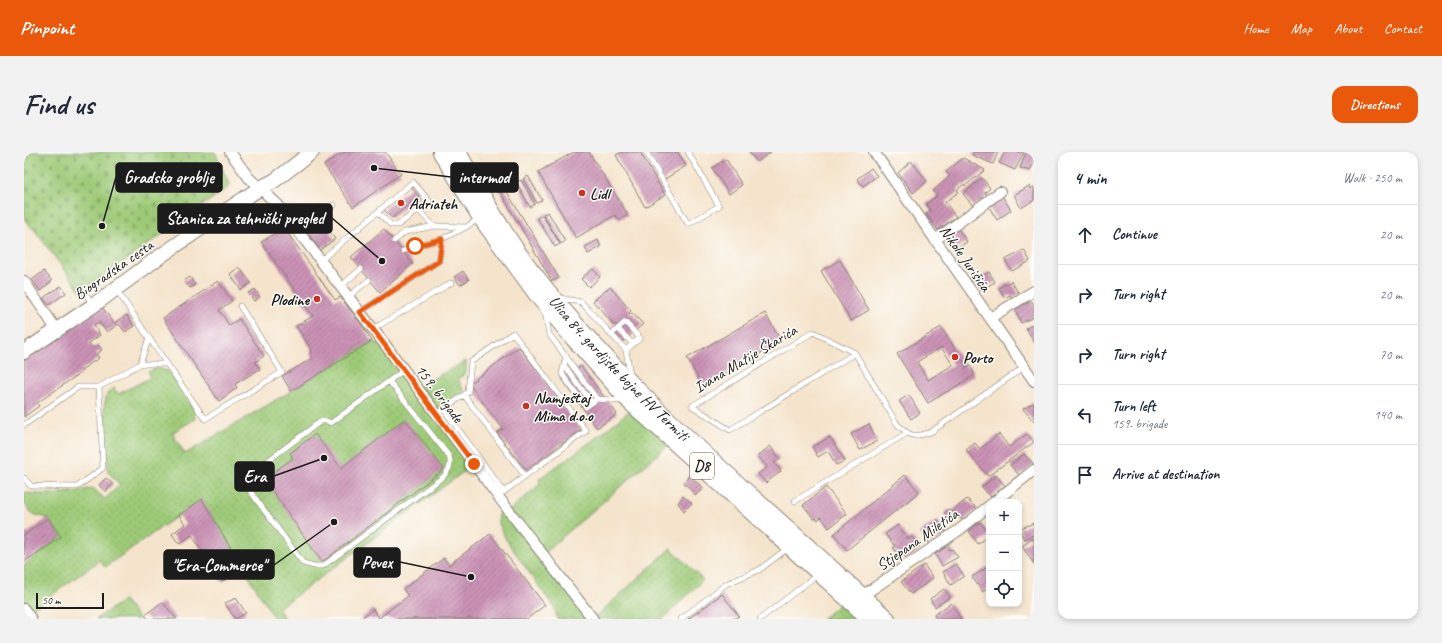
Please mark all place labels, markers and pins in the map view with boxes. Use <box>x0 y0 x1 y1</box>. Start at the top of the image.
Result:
callout: Gradsko groblje <box>116 163 222 192</box>
callout: intermod <box>451 163 518 192</box>
place label: Lidl <box>590 184 613 204</box>
marker: Lidl <box>577 188 587 198</box>
place label: Adriateh <box>409 194 459 214</box>
marker: Adriateh <box>396 198 406 208</box>
callout: Stanica za tehnički pregled <box>158 204 332 233</box>
place label: Plodine <box>270 290 311 310</box>
marker: Plodine <box>312 294 322 304</box>
place label: Porto <box>963 348 995 368</box>
marker: Porto <box>950 352 960 362</box>
place label: Namještaj Mima d.o.o <box>534 388 594 426</box>
marker: Namještaj Mima d.o.o <box>521 401 531 411</box>
callout: Era <box>235 462 274 491</box>
callout: Pevex <box>354 548 400 577</box>
callout: "Era-Commerce" <box>164 550 274 579</box>

